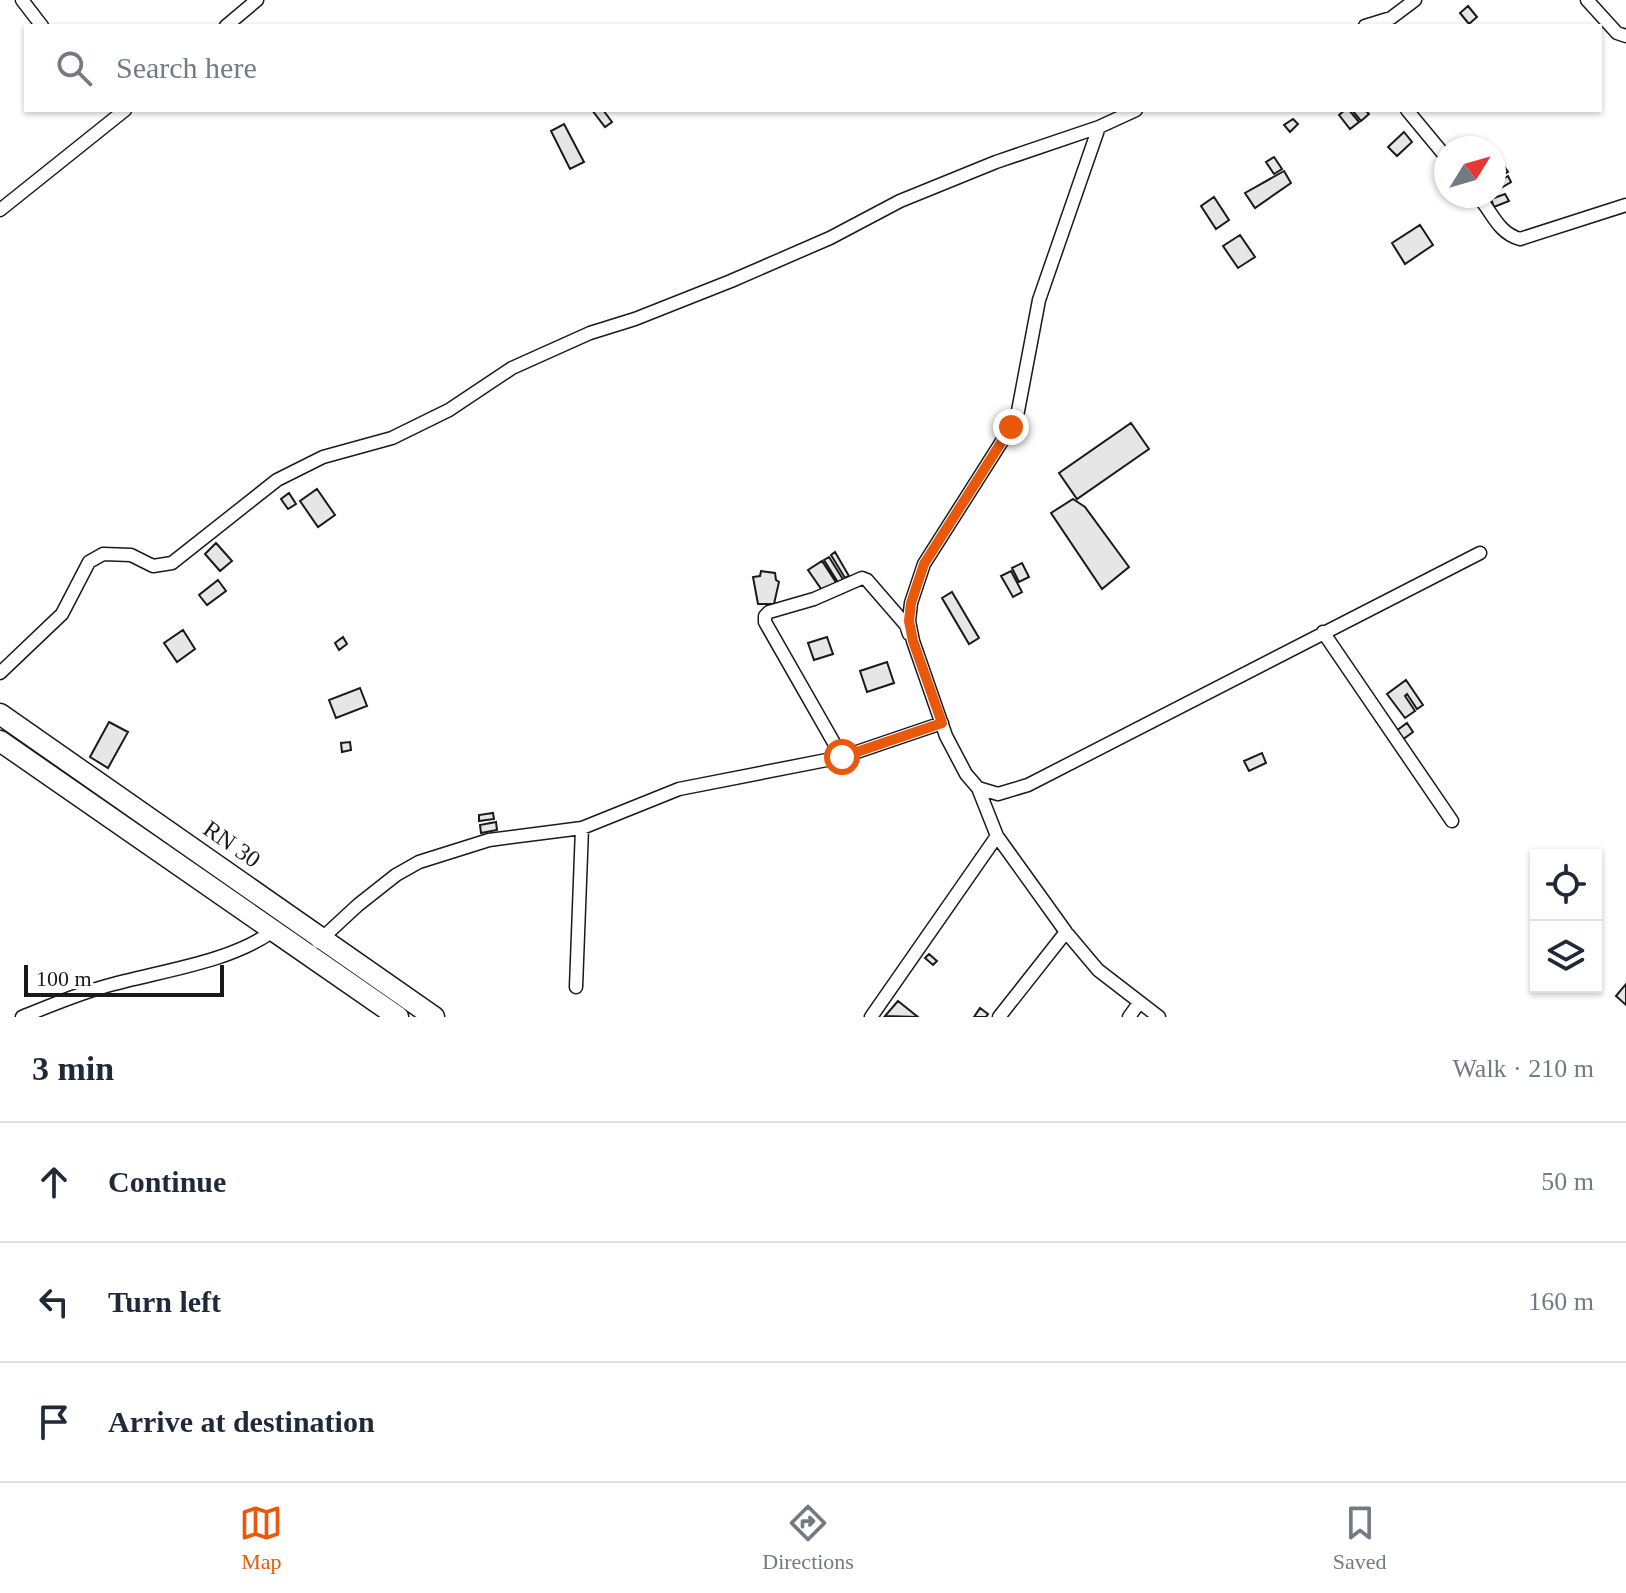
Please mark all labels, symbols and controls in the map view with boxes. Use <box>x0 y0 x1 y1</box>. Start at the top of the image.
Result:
search box <box>24 24 1602 112</box>
icon: search <box>52 46 96 90</box>
text: Search here <box>116 51 257 84</box>
north arrow <box>1434 136 1506 208</box>
route end <box>993 409 1029 445</box>
route start <box>824 739 860 775</box>
street label: RN 30 <box>199 815 265 873</box>
map controls <box>1530 849 1602 993</box>
button: locate <box>1530 849 1602 921</box>
button: layers <box>1530 921 1602 993</box>
scale bar <box>24 961 224 997</box>
text: 100 m <box>36 966 92 991</box>
text: 3 min <box>32 1050 114 1087</box>
text: Walk · 210 m <box>1452 1054 1594 1083</box>
icon: ahead <box>32 1160 76 1204</box>
text: Continue <box>108 1165 226 1198</box>
text: 50 m <box>1541 1167 1594 1196</box>
icon: left <box>32 1280 76 1324</box>
text: Turn left <box>108 1285 221 1318</box>
text: 160 m <box>1528 1287 1594 1316</box>
icon: arrive <box>32 1400 76 1444</box>
text: Arrive at destination <box>108 1405 375 1438</box>
tab: Map <box>239 1501 283 1575</box>
tab: Directions <box>762 1501 854 1575</box>
tab: Saved <box>1333 1501 1387 1575</box>

